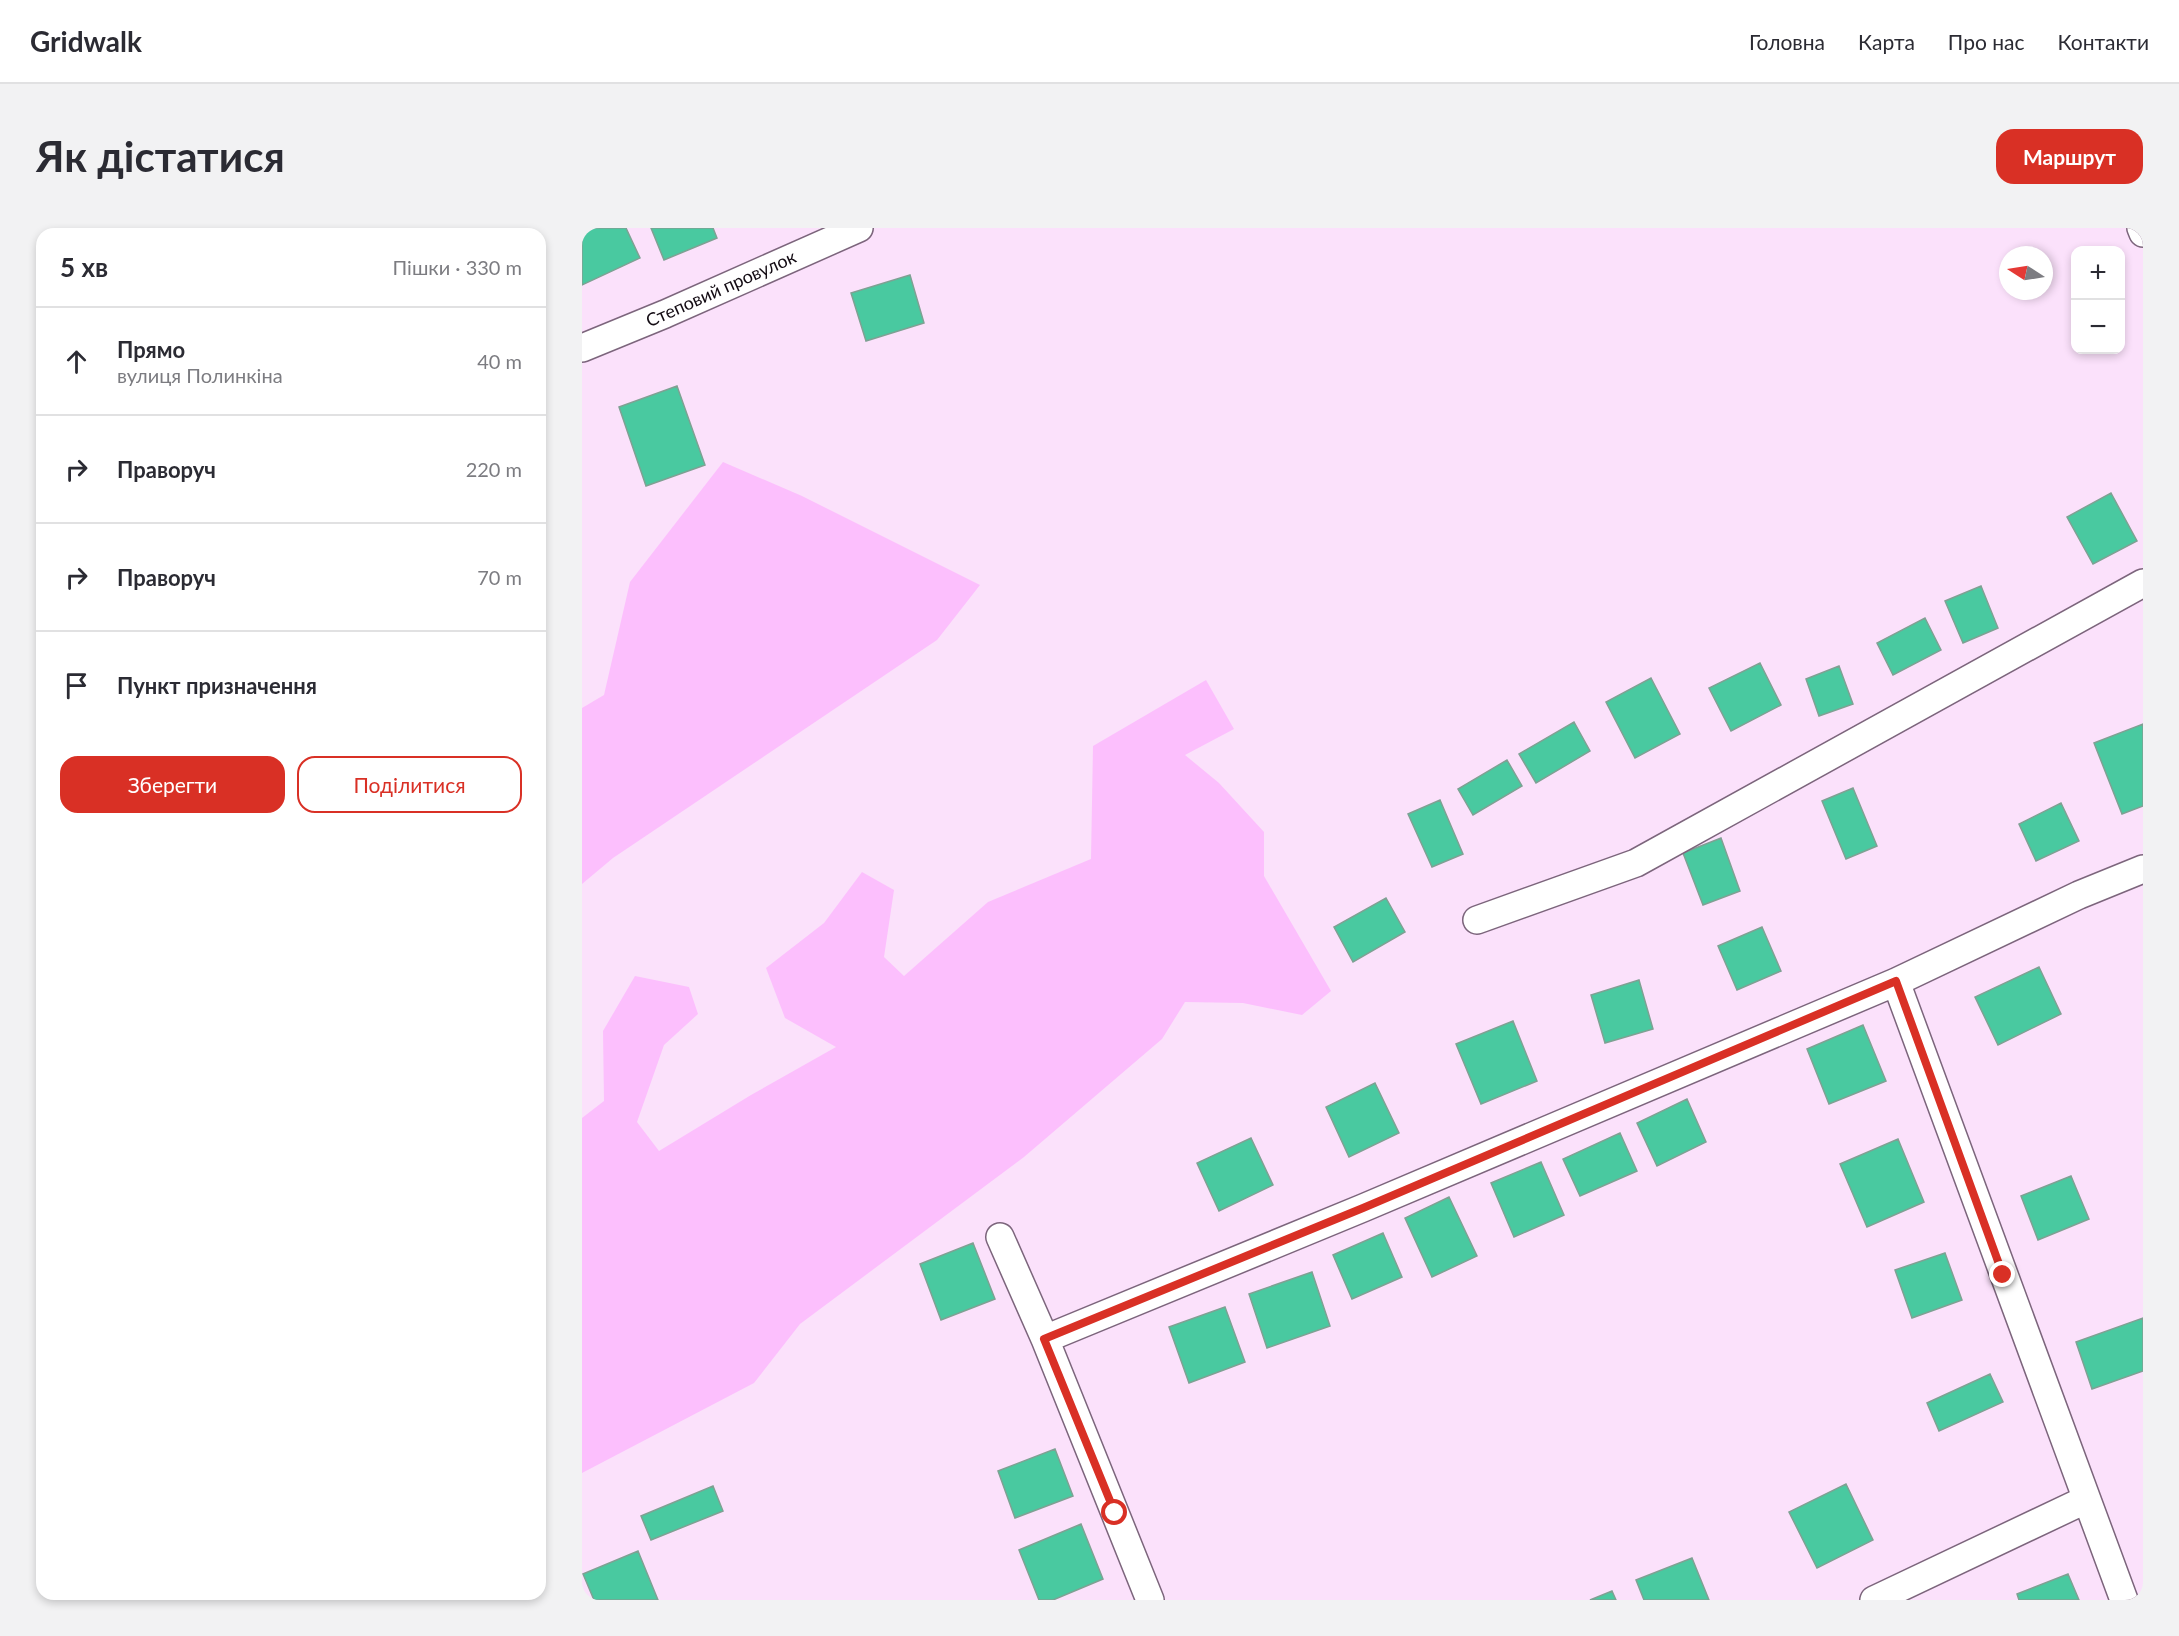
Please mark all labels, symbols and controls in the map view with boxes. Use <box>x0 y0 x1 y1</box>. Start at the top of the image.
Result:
text: Gridwalk <box>30 24 142 58</box>
text: Головна <box>1749 29 1825 54</box>
text: Карта <box>1858 29 1915 54</box>
text: Про нас <box>1948 29 2024 54</box>
text: Контакти <box>2057 29 2149 54</box>
button: Маршрут <box>1996 129 2143 184</box>
text: Як дістатися <box>36 131 285 181</box>
street label: Степовий провулок <box>642 245 800 331</box>
north arrow <box>1999 246 2053 300</box>
map controls <box>2071 246 2125 354</box>
button: + <box>2071 246 2125 300</box>
text: 5 хв <box>60 251 108 283</box>
text: Пішки · 330 m <box>393 255 522 279</box>
button: − <box>2071 300 2125 354</box>
text: Прямо <box>117 336 185 363</box>
icon: ahead <box>60 345 93 378</box>
text: 40 m <box>477 349 522 373</box>
text: вулиця Полинкіна <box>117 363 283 387</box>
icon: right <box>60 453 93 486</box>
text: Праворуч <box>117 456 216 483</box>
text: 220 m <box>466 457 522 481</box>
icon: right <box>60 561 93 594</box>
text: Праворуч <box>117 564 216 591</box>
text: 70 m <box>477 565 522 589</box>
icon: arrive <box>60 669 93 702</box>
text: Пункт призначення <box>117 672 317 699</box>
button: Зберегти <box>60 756 285 813</box>
button: Поділитися <box>297 756 522 813</box>
route end <box>1989 1261 2015 1287</box>
route start <box>1101 1499 1127 1525</box>

